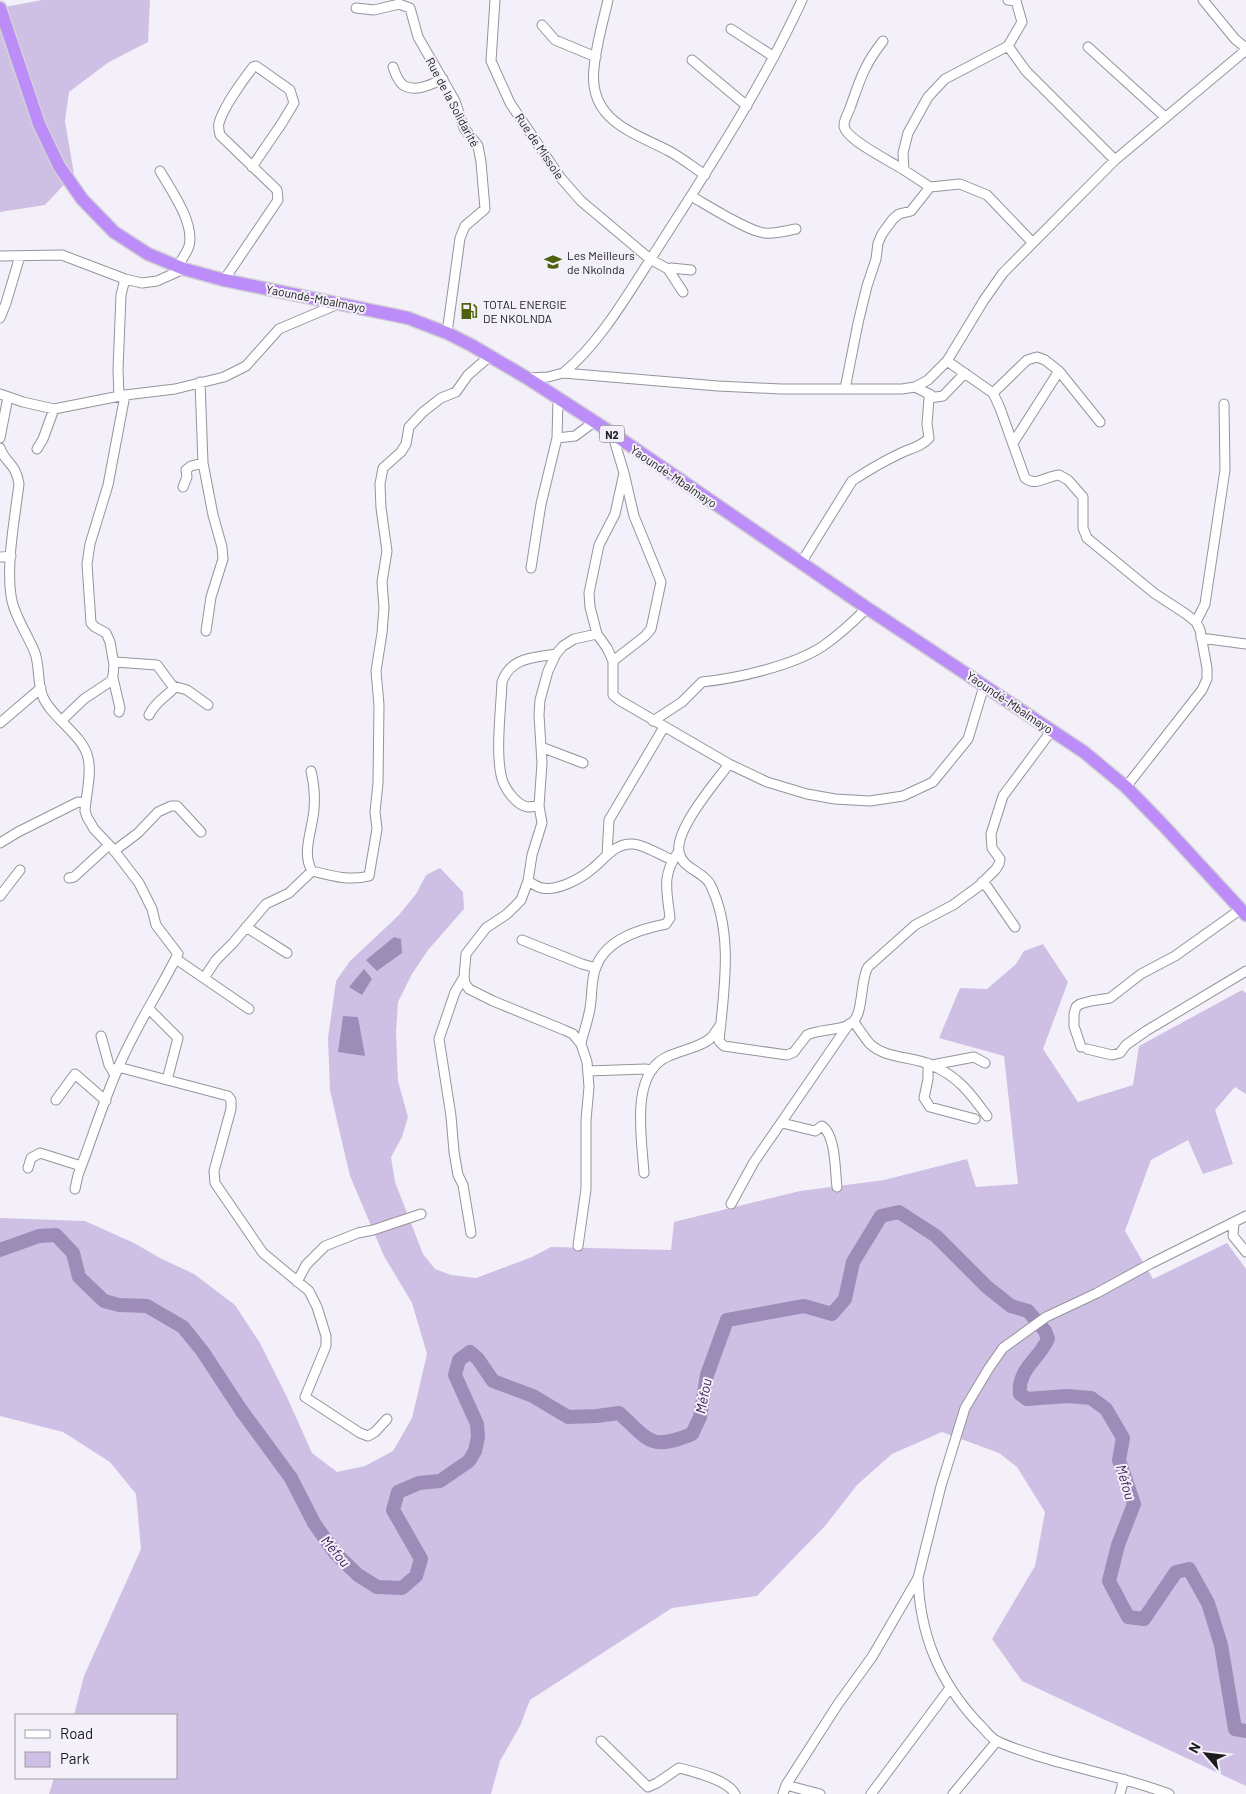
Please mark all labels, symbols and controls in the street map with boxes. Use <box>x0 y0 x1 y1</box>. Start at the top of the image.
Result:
street label: Rue de la Solidarité <box>424 55 482 149</box>
street label: Rue de Missole <box>513 110 567 182</box>
place label: Les Meilleurs de Nkolnda <box>567 248 635 276</box>
school or university icon: Les Meilleurs de Nkolnda <box>543 252 563 272</box>
street label: Yaoundé-Mbalmayo <box>265 281 367 315</box>
place label: TOTAL ENERGIE DE NKOLNDA <box>483 297 567 325</box>
fuel station icon: TOTAL ENERGIE DE NKOLNDA <box>459 301 479 321</box>
road number: N2 <box>600 426 624 442</box>
street label: Yaoundé-Mbalmayo <box>628 442 720 510</box>
street label: Yaoundé-Mbalmayo <box>964 668 1056 736</box>
water label: Méfou <box>691 1377 715 1415</box>
water label: Méfou <box>1113 1462 1139 1502</box>
water label: Méfou <box>318 1532 354 1570</box>
legend <box>15 1714 178 1779</box>
text: Road <box>60 1724 93 1742</box>
north arrow <box>1181 1729 1231 1779</box>
text: N <box>1184 1740 1204 1756</box>
text: Park <box>60 1749 90 1767</box>

